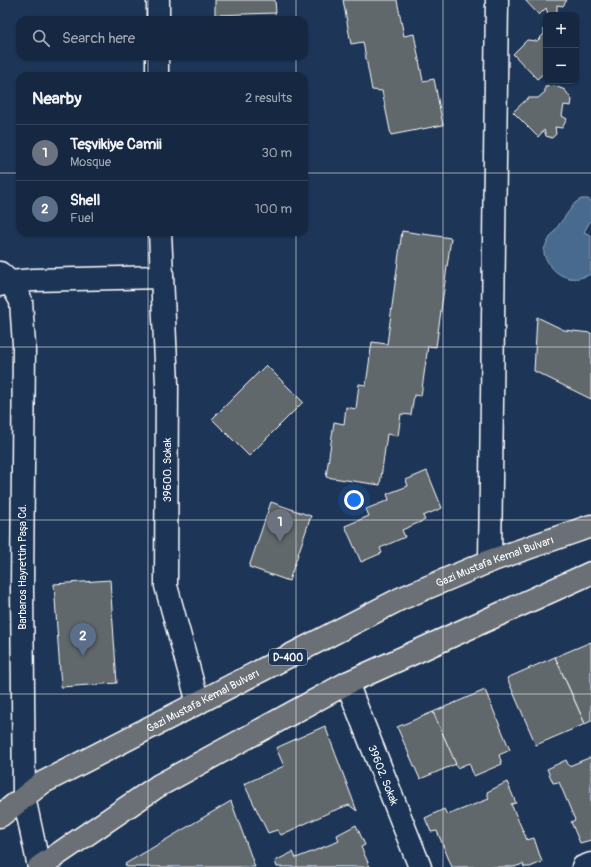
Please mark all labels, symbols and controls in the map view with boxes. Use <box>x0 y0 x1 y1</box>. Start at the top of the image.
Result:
map controls <box>543 12 579 84</box>
button: + <box>543 12 579 48</box>
search box <box>16 16 308 60</box>
icon: search <box>30 27 52 49</box>
text: Search here <box>62 29 135 48</box>
button: − <box>543 48 579 84</box>
text: Nearby <box>32 88 81 109</box>
text: 2 results <box>245 90 292 106</box>
text: Teşvikiye Camii <box>70 135 162 154</box>
text: 1 <box>42 145 48 161</box>
text: 30 m <box>262 145 292 161</box>
text: Mosque <box>70 154 111 170</box>
text: Shell <box>70 191 100 210</box>
text: 2 <box>41 201 49 217</box>
text: 100 m <box>255 201 292 217</box>
text: Fuel <box>70 210 94 226</box>
street label: 39600. Sokak <box>161 437 174 502</box>
your location <box>344 490 364 510</box>
street label: Barbaros Hayrettin Paşa Cd. <box>16 504 29 630</box>
pin: 1 <box>267 509 293 542</box>
street label: Gazi Mustafa Kemal Bulvarı <box>434 533 556 590</box>
pin: 2 <box>70 623 96 656</box>
road number: D-400 <box>269 649 307 665</box>
street label: Gazi Mustafa Kemal Bulvarı <box>144 666 262 735</box>
street label: 39602. Sokak <box>365 743 401 807</box>

